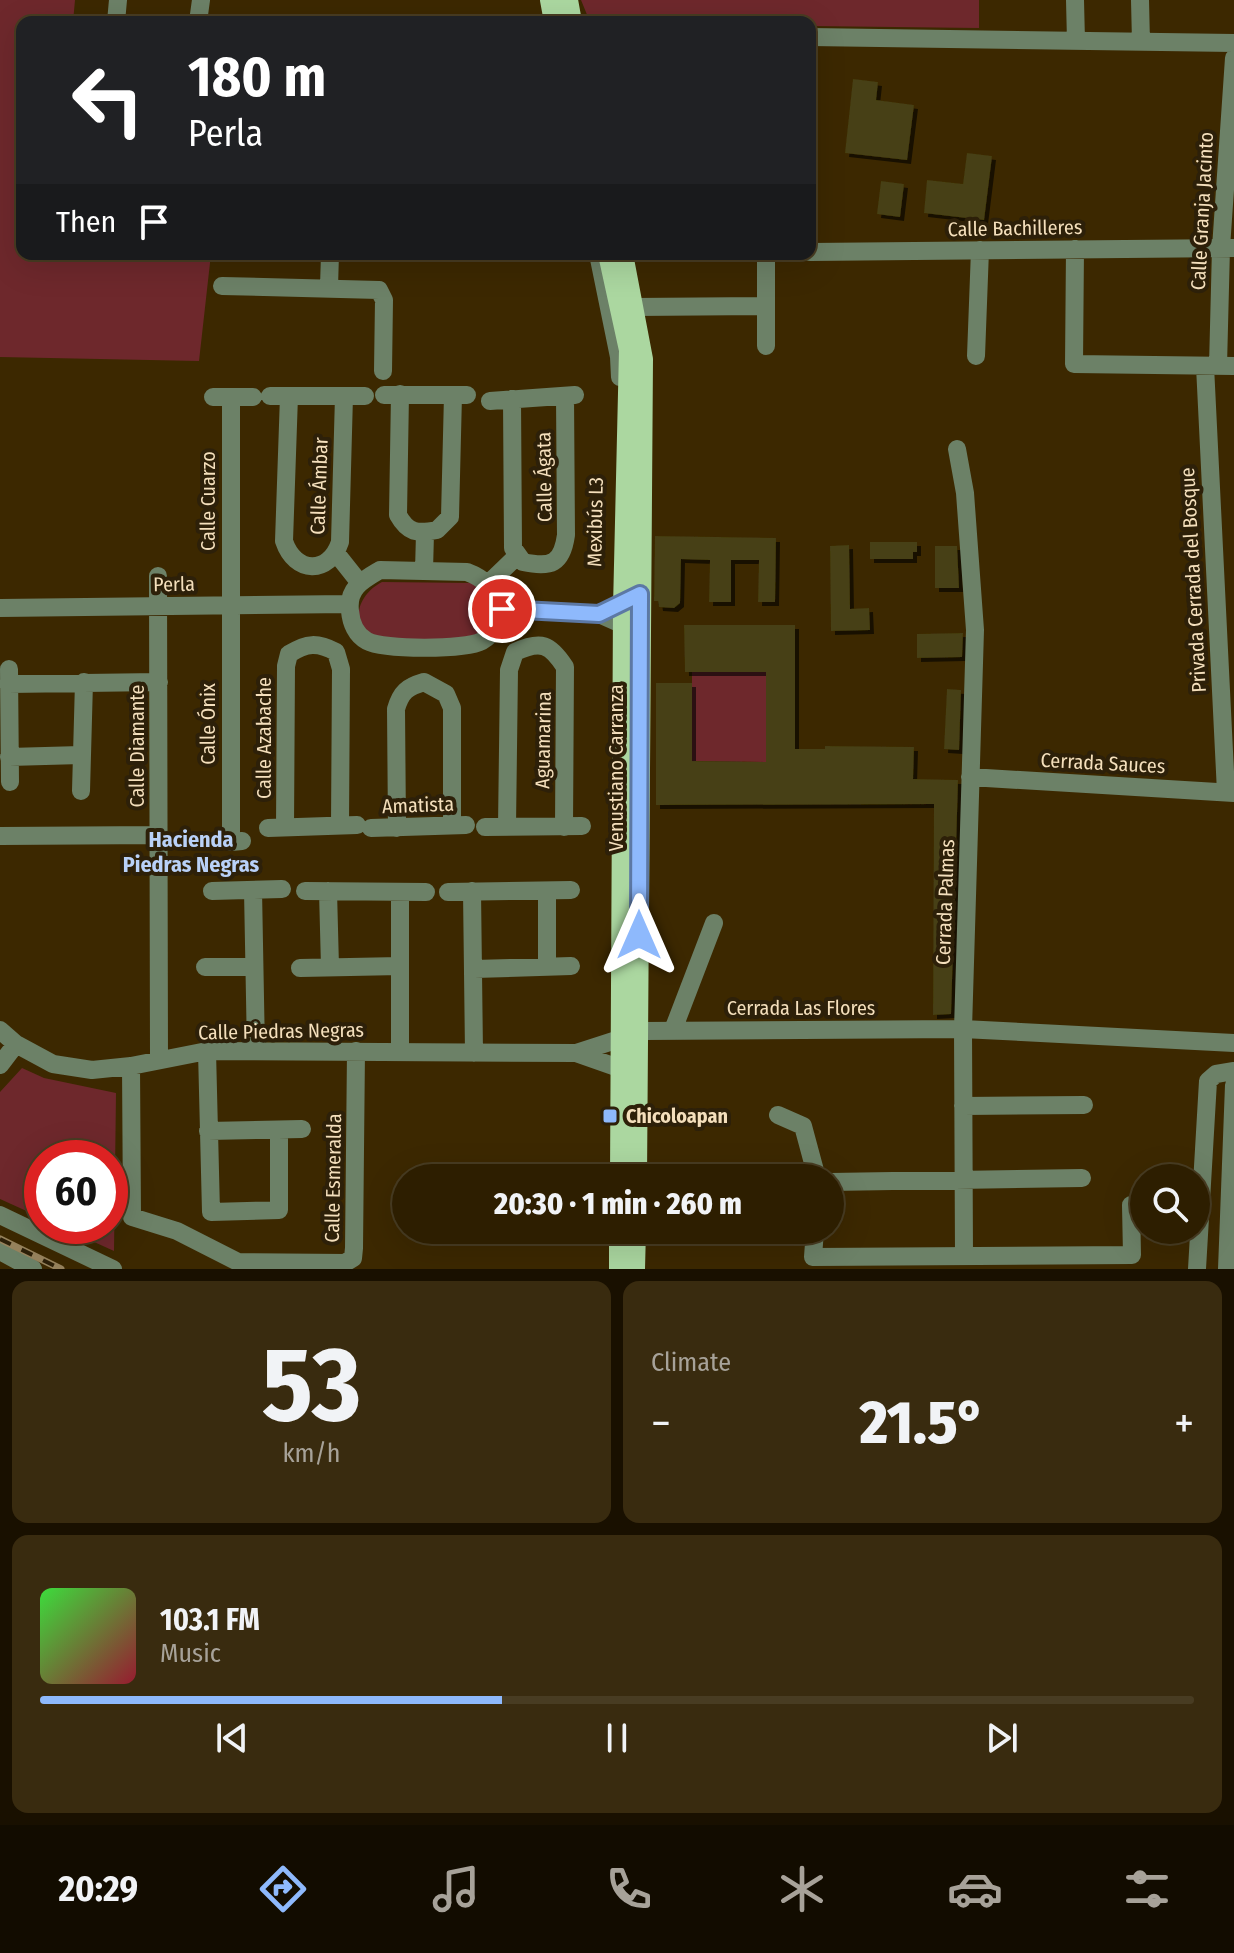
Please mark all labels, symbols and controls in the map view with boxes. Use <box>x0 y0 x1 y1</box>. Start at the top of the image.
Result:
text: 180 m <box>188 44 326 111</box>
icon: left <box>56 48 160 152</box>
text: Perla <box>188 112 263 156</box>
street label: Calle Granja Jacinto <box>1186 131 1218 291</box>
icon: arrive <box>132 200 176 244</box>
text: Then <box>56 204 116 240</box>
street label: Calle Bachilleres <box>947 215 1083 241</box>
street label: Calle Ágata <box>531 432 557 522</box>
street label: Calle Ámbar <box>305 437 333 535</box>
street label: Calle Cuarzo <box>196 451 220 551</box>
street label: Privada Cerrada del Bosque <box>1175 467 1211 693</box>
street label: Mexibús L3 <box>582 477 608 567</box>
street label: Perla <box>153 572 195 596</box>
pin <box>468 575 536 643</box>
icon: arrive <box>480 587 524 631</box>
street label: Calle Azabache <box>252 677 276 799</box>
street label: Calle Ónix <box>196 683 220 765</box>
street label: Venustiano Carranza <box>604 684 628 852</box>
street label: Calle Diamante <box>125 685 149 807</box>
street label: Aguamarina <box>530 691 556 789</box>
street label: Cerrada Sauces <box>1040 748 1166 778</box>
street label: Amatista <box>382 792 454 818</box>
district label: Hacienda Piedras Negras <box>123 826 260 878</box>
street label: Cerrada Palmas <box>931 839 959 965</box>
position arrow <box>597 893 681 977</box>
street label: Cerrada Las Flores <box>727 996 875 1020</box>
street label: Calle Piedras Negras <box>198 1018 364 1044</box>
place label: Chicoloapan <box>626 1104 728 1128</box>
marker: Chicoloapan <box>601 1107 619 1125</box>
street label: Calle Esmeralda <box>320 1113 346 1243</box>
speed limit sign: 60 <box>24 1140 128 1244</box>
map controls <box>1130 1164 1210 1244</box>
button: search <box>1130 1164 1210 1244</box>
text: 20:30 · 1 min · 260 m <box>494 1186 742 1222</box>
text: 53 <box>262 1323 361 1448</box>
text: Climate <box>651 1347 731 1378</box>
text: 21.5° <box>860 1387 985 1459</box>
text: − <box>651 1397 671 1450</box>
text: + <box>1174 1397 1194 1450</box>
text: km/h <box>283 1438 340 1469</box>
text: 103.1 FM <box>160 1602 260 1638</box>
text: Music <box>160 1638 221 1669</box>
icon: previous <box>210 1716 254 1760</box>
icon: pause <box>595 1716 639 1760</box>
icon: next <box>980 1716 1024 1760</box>
icon: directions <box>255 1861 311 1917</box>
icon: music <box>428 1861 484 1917</box>
icon: phone <box>601 1861 657 1917</box>
icon: climate <box>774 1861 830 1917</box>
icon: car <box>947 1861 1003 1917</box>
icon: filters <box>1119 1861 1175 1917</box>
text: 20:29 <box>58 1867 138 1911</box>

